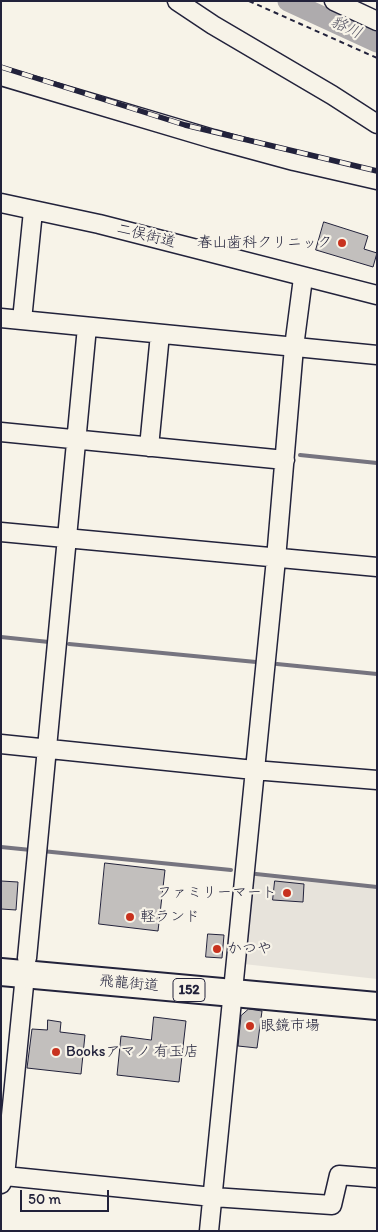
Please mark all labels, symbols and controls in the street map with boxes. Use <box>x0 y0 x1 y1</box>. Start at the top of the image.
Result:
water label: 貉川 <box>327 13 365 43</box>
street label: 二俣街道 <box>115 220 177 252</box>
place label: 春山歯科クリニック <box>197 234 332 252</box>
marker: 春山歯科クリニック <box>336 237 348 249</box>
place label: ファミリーマート <box>157 884 277 902</box>
marker: ファミリーマート <box>281 887 293 899</box>
place label: 軽ランド <box>140 908 200 926</box>
marker: 軽ランド <box>124 911 136 923</box>
place label: かつや <box>227 940 272 958</box>
marker: かつや <box>211 943 223 955</box>
street label: 飛龍街道 <box>98 972 160 996</box>
road number: 152 <box>173 978 205 1002</box>
place label: 眼鏡市場 <box>260 1017 320 1035</box>
marker: 眼鏡市場 <box>244 1020 256 1032</box>
place label: Booksアマノ 有玉店 <box>66 1043 199 1061</box>
marker: Booksアマノ 有玉店 <box>50 1046 62 1058</box>
scale bar <box>22 1180 111 1212</box>
text: 50 m <box>28 1190 61 1208</box>

